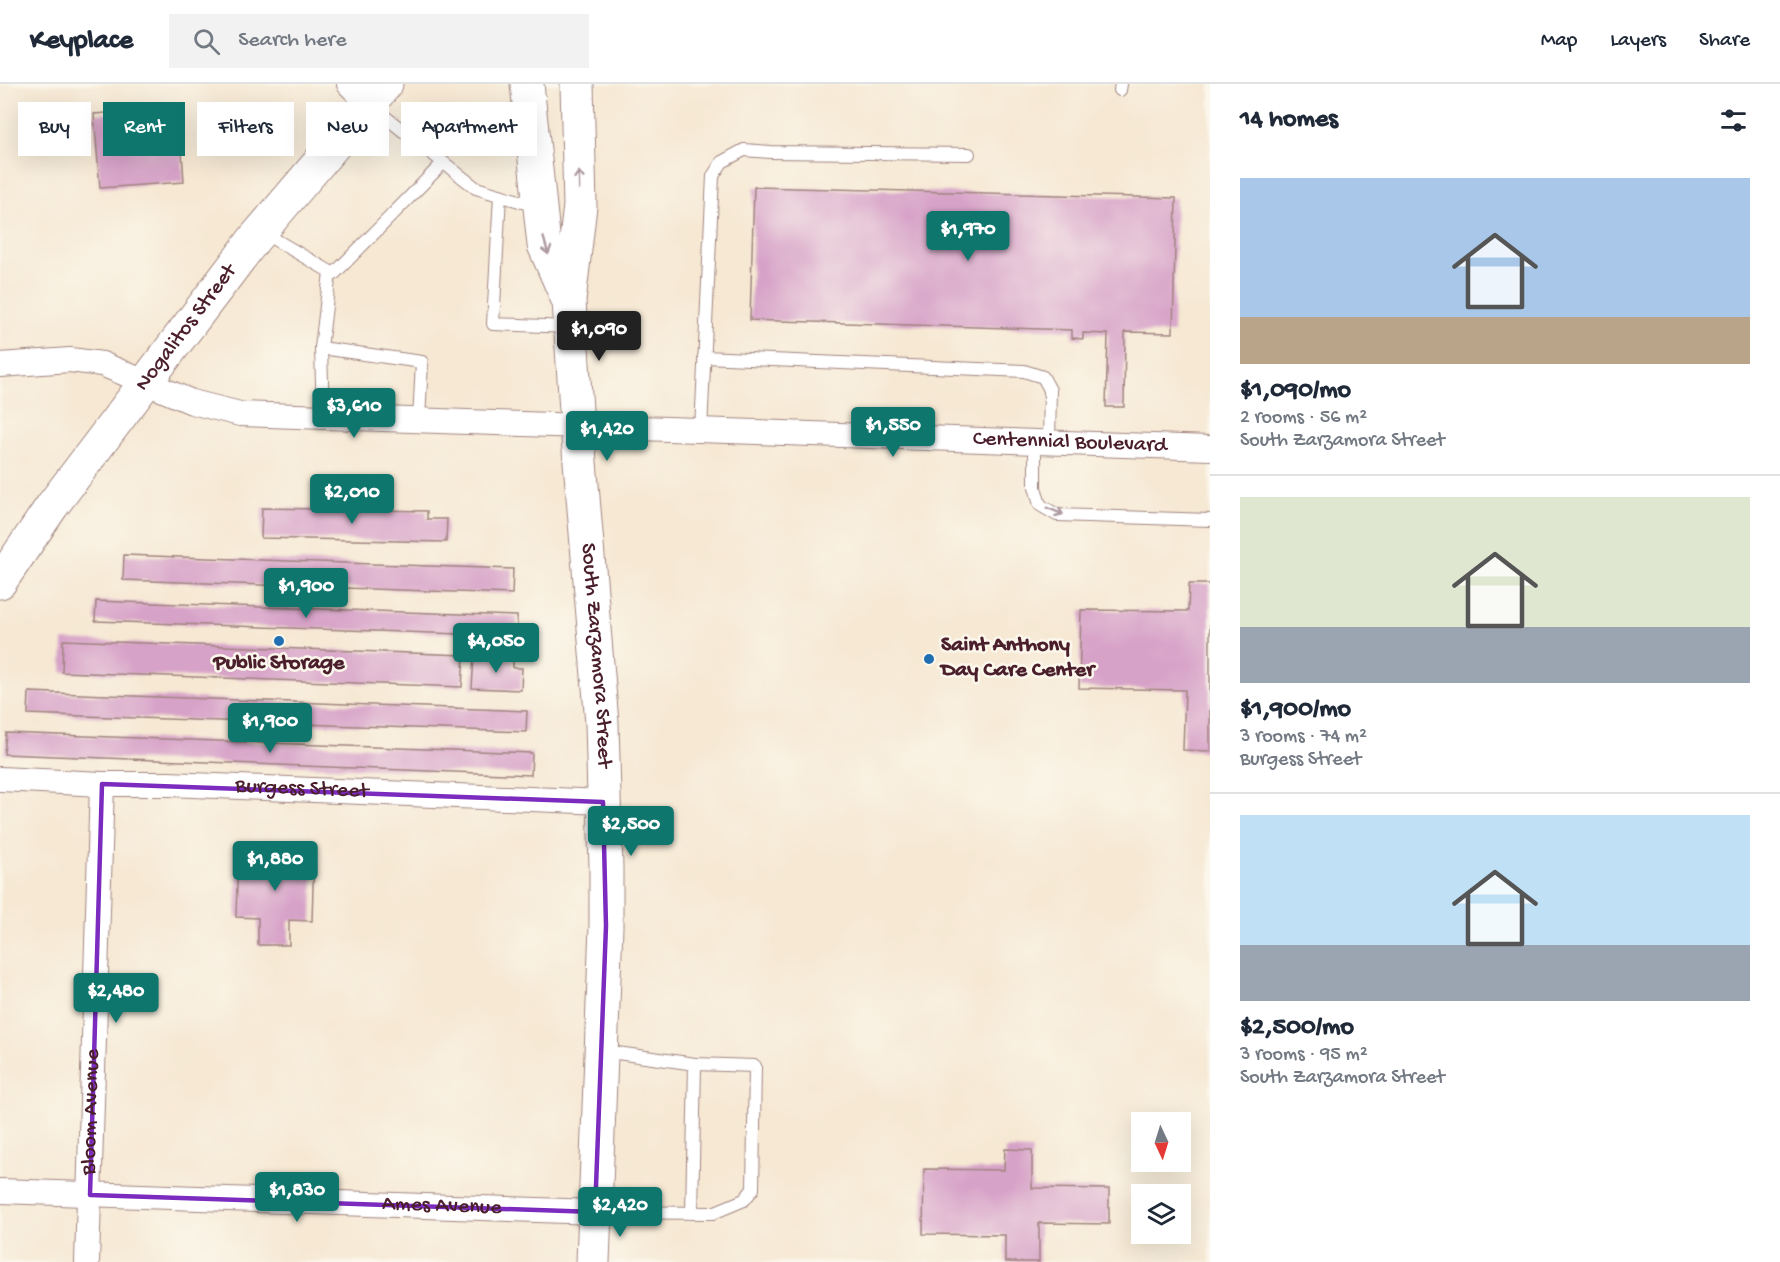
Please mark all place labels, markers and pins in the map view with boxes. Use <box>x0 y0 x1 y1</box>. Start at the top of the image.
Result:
pin: $1,970 <box>919 211 1017 262</box>
pin: $1,090 <box>550 311 648 362</box>
pin: $3,610 <box>305 388 403 439</box>
pin: $1,550 <box>844 407 942 458</box>
pin: $1,420 <box>558 411 656 462</box>
pin: $2,010 <box>303 474 401 525</box>
pin: $1,900 <box>257 568 355 619</box>
pin: $4,050 <box>447 623 545 674</box>
place label: Saint Anthony Day Care Center <box>939 633 1096 684</box>
marker: Public Storage <box>272 634 286 648</box>
place label: Public Storage <box>213 651 345 677</box>
marker: Saint Anthony Day Care Center <box>922 652 936 666</box>
pin: $1,900 <box>221 703 319 754</box>
pin: $2,500 <box>582 806 680 857</box>
pin: $1,880 <box>226 841 324 892</box>
pin: $2,480 <box>67 973 165 1024</box>
pin: $1,830 <box>248 1172 346 1223</box>
pin: $2,420 <box>571 1187 669 1238</box>

